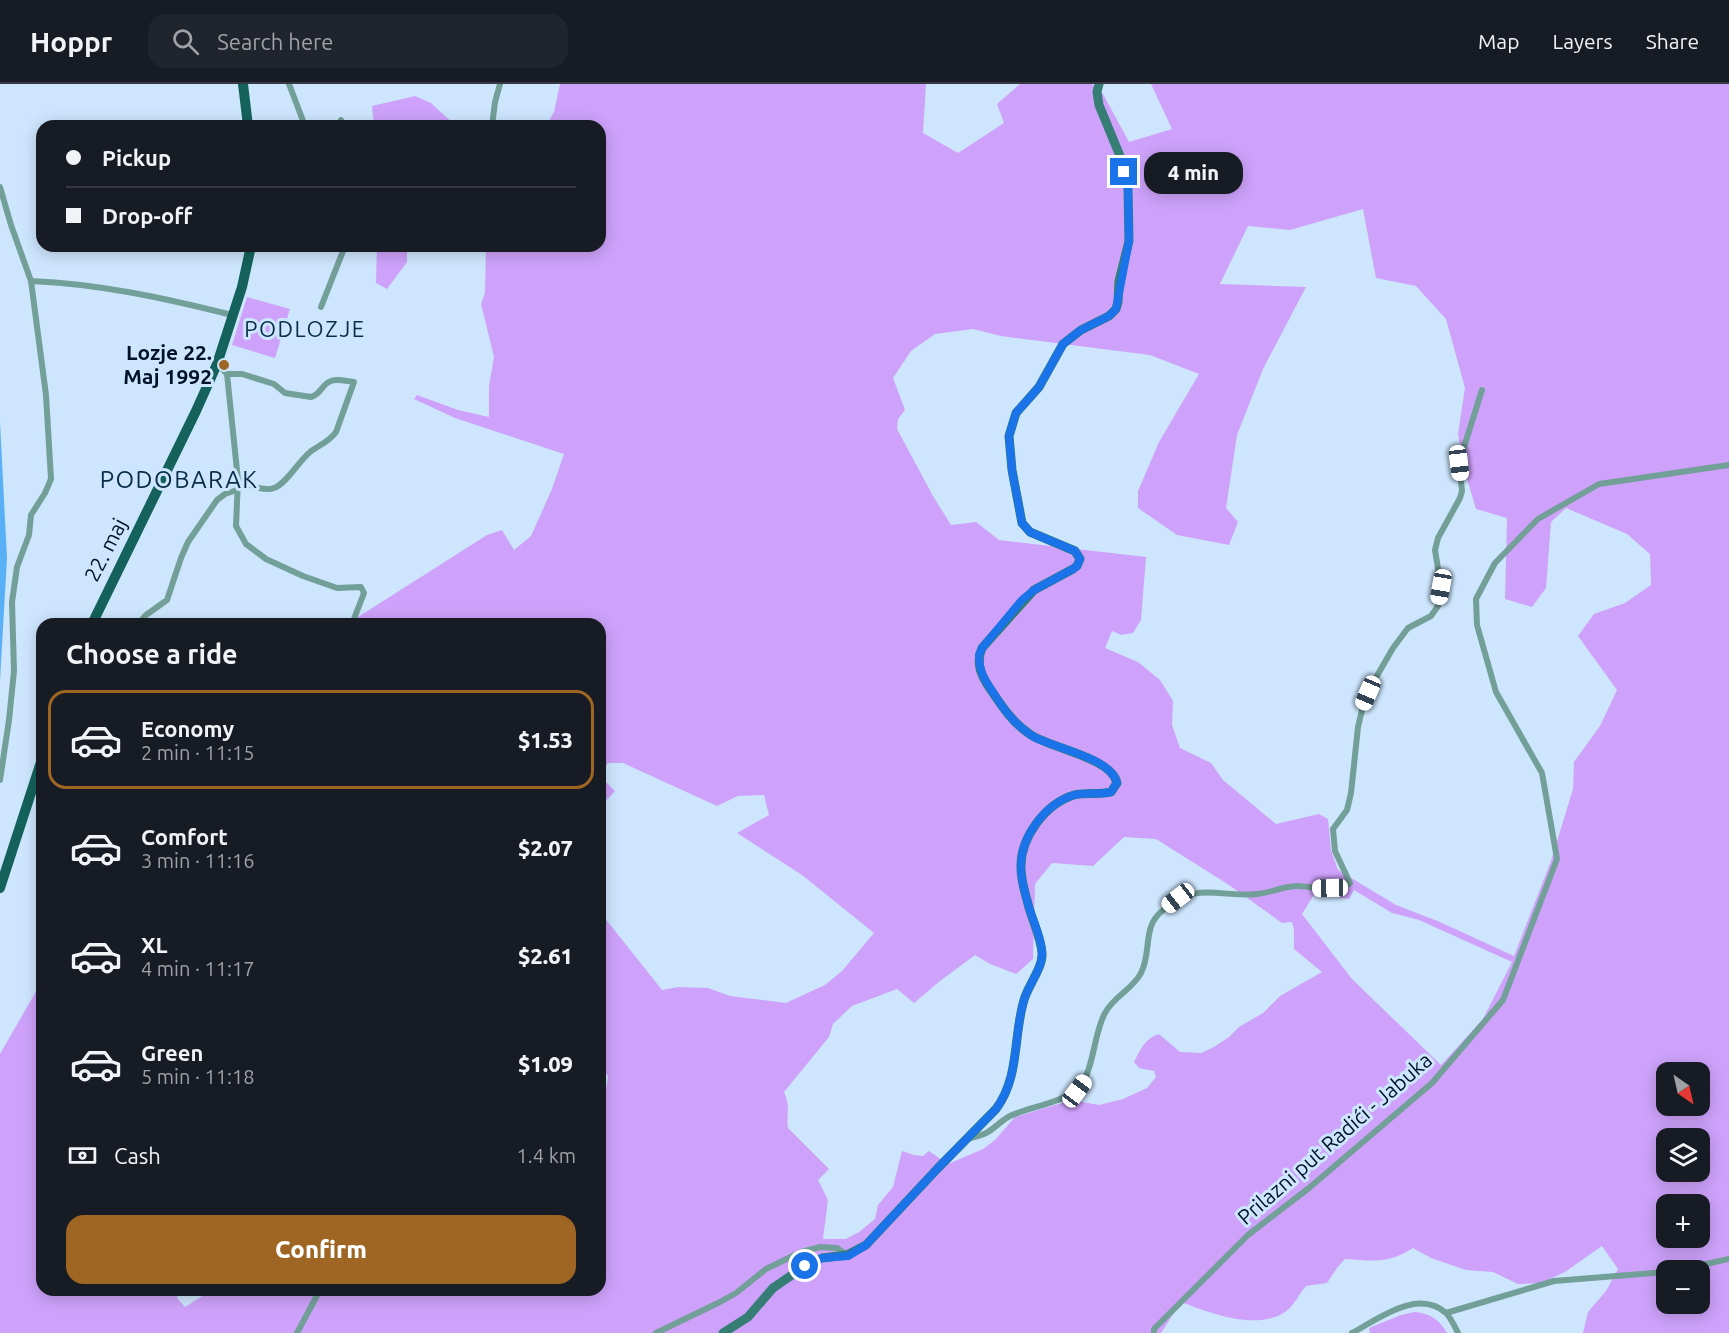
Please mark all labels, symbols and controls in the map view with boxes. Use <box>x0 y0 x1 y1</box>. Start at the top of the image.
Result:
search box <box>148 14 568 68</box>
icon: search <box>169 25 202 58</box>
text: Hoppr <box>30 26 112 57</box>
text: Search here <box>217 29 334 54</box>
text: Map <box>1478 29 1519 53</box>
text: Layers <box>1552 29 1613 53</box>
text: Share <box>1646 29 1699 53</box>
text: Pickup <box>102 145 171 170</box>
callout: 4 min <box>1145 151 1244 193</box>
route end <box>1110 158 1137 185</box>
text: 4 min <box>1168 161 1219 184</box>
text: Drop-off <box>102 203 192 228</box>
district label: PODLOZJE <box>244 316 366 341</box>
place label: Lozje 22. Maj 1992 <box>123 340 212 388</box>
marker: Lozje 22. Maj 1992 <box>217 358 231 372</box>
car <box>1448 444 1470 482</box>
district label: PODOBARAK <box>100 466 258 493</box>
street label: 22. maj <box>79 514 131 585</box>
car <box>1429 568 1453 606</box>
text: Choose a ride <box>66 639 238 669</box>
car <box>1353 673 1383 713</box>
icon: car <box>69 713 123 767</box>
text: Economy <box>141 716 234 741</box>
text: $1.53 <box>518 727 573 752</box>
text: 2 min · 11:15 <box>141 741 255 764</box>
icon: car <box>69 821 123 875</box>
text: Comfort <box>141 824 228 849</box>
text: $2.07 <box>518 835 573 860</box>
text: 3 min · 11:16 <box>141 849 255 872</box>
car <box>1312 879 1348 897</box>
car <box>1158 880 1198 916</box>
icon: car <box>69 929 123 983</box>
text: XL <box>141 932 168 957</box>
text: $2.61 <box>518 943 573 968</box>
text: 4 min · 11:17 <box>141 957 255 980</box>
icon: car <box>69 1037 123 1091</box>
text: Green <box>141 1040 203 1065</box>
street label: Prilazni put Radići - Jabuka <box>1232 1047 1436 1229</box>
text: $1.09 <box>518 1051 573 1076</box>
north arrow <box>1656 1062 1710 1116</box>
map controls <box>1656 1062 1710 1314</box>
text: 5 min · 11:18 <box>141 1065 255 1088</box>
car <box>1059 1071 1095 1111</box>
button: layers <box>1656 1128 1710 1182</box>
icon: cash <box>66 1139 99 1172</box>
text: Cash <box>114 1143 161 1168</box>
text: 1.4 km <box>517 1144 576 1167</box>
button: + <box>1656 1194 1710 1248</box>
button: Confirm <box>66 1215 576 1284</box>
route start <box>791 1252 818 1279</box>
button: − <box>1656 1260 1710 1314</box>

